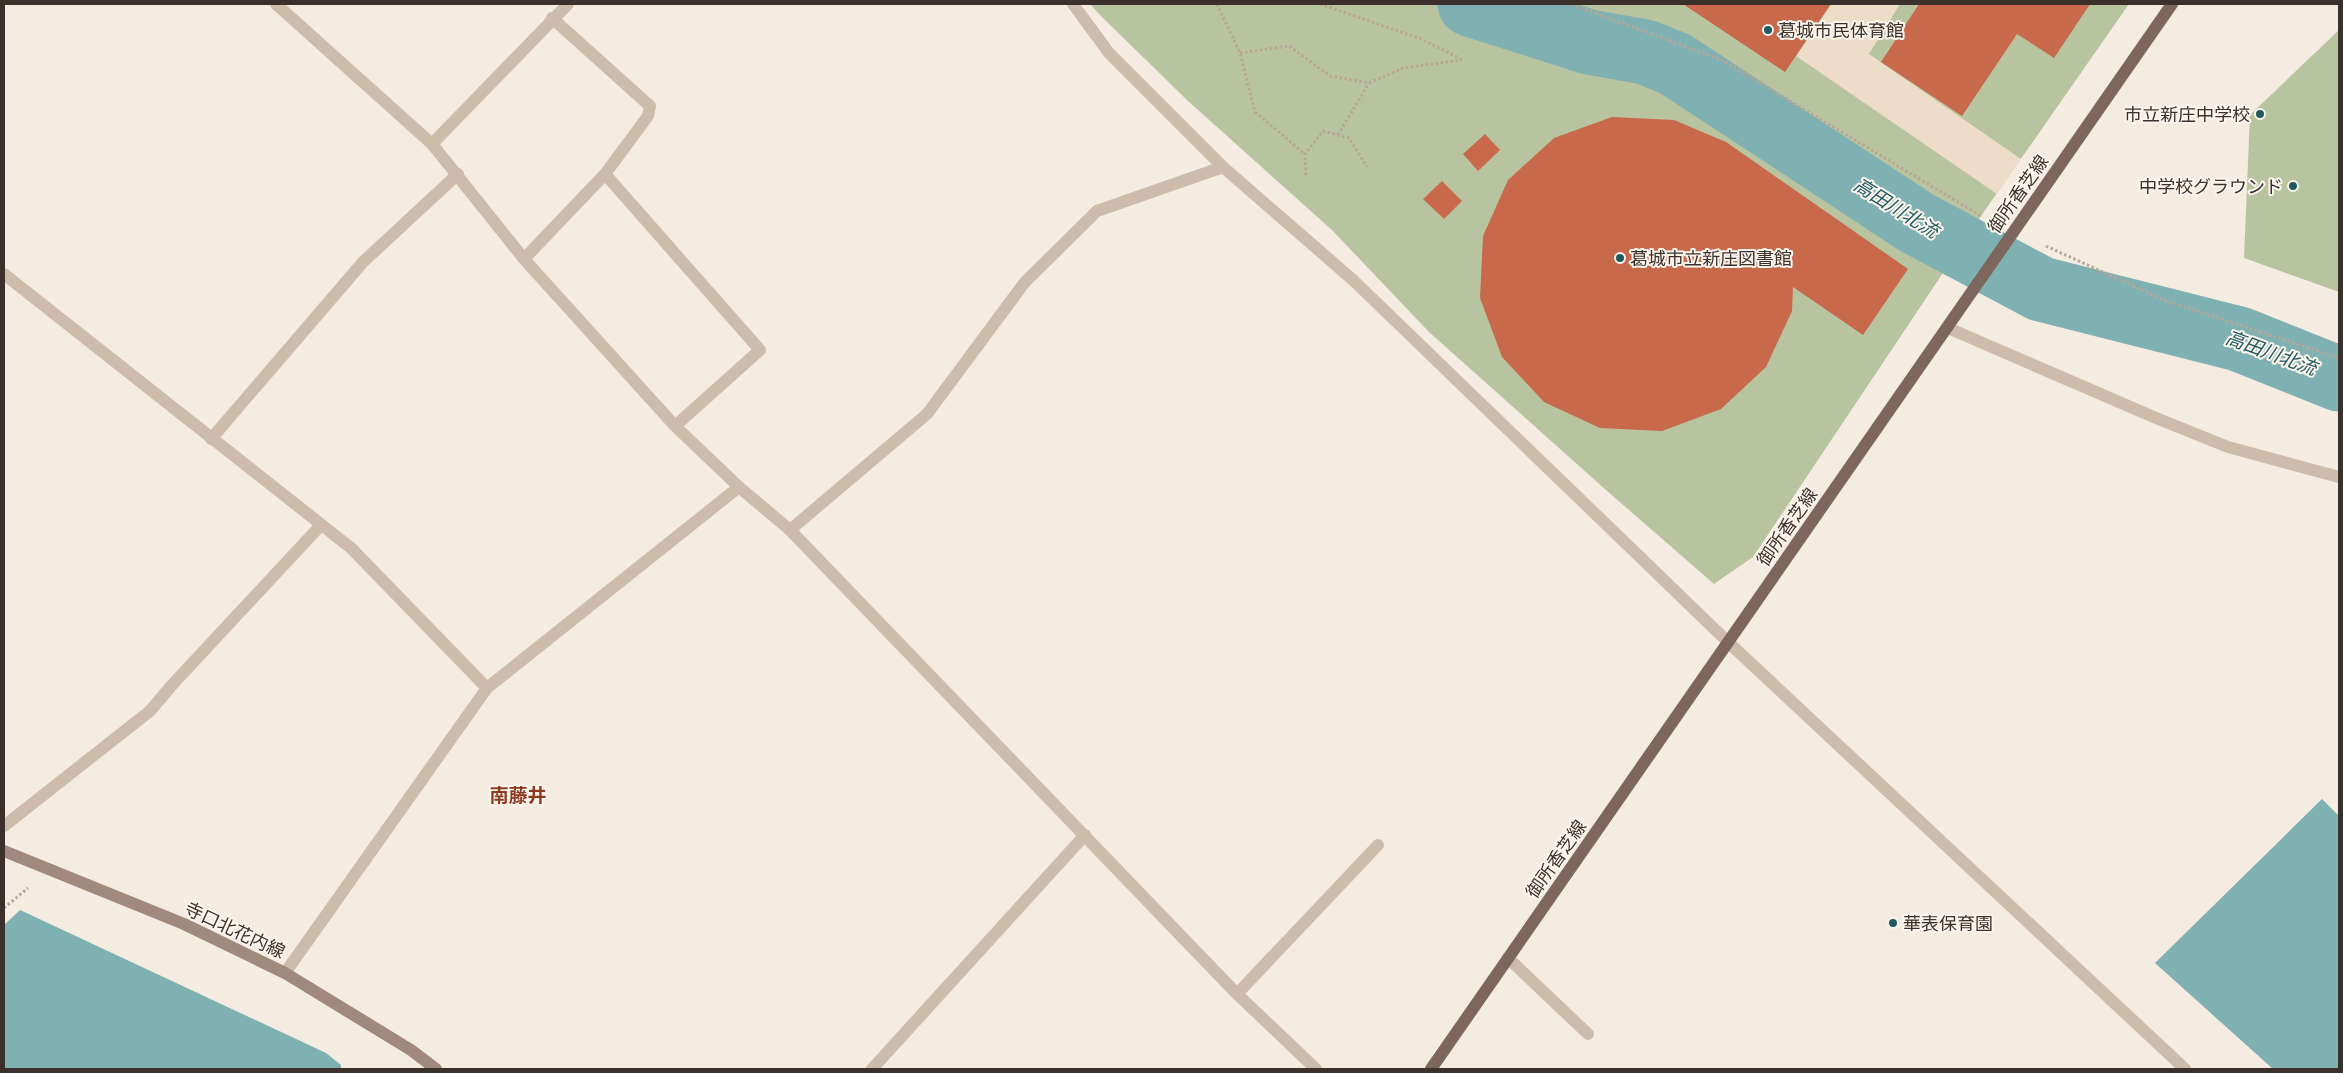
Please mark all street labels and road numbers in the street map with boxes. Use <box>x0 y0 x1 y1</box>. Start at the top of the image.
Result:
street label: 御所香芝線 <box>1982 150 2054 238</box>
street label: 御所香芝線 <box>1751 483 1823 571</box>
street label: 御所香芝線 <box>1520 815 1592 903</box>
street label: 寺口北花内線 <box>181 896 289 964</box>

